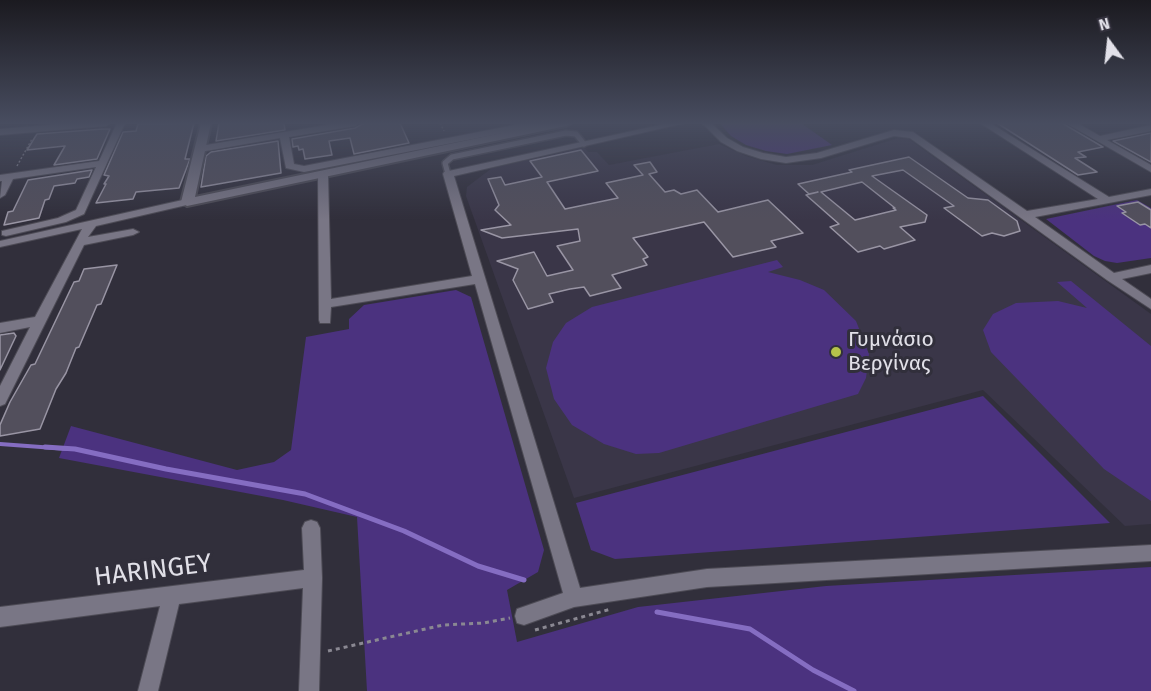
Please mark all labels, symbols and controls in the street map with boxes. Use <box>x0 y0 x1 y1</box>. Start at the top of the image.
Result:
north arrow <box>1079 12 1139 72</box>
text: N <box>1097 14 1112 35</box>
place label: Γυμνάσιο Βεργίνας <box>848 327 934 377</box>
marker: Γυμνάσιο Βεργίνας <box>829 345 843 359</box>
street label: HARINGEY <box>92 548 214 594</box>

